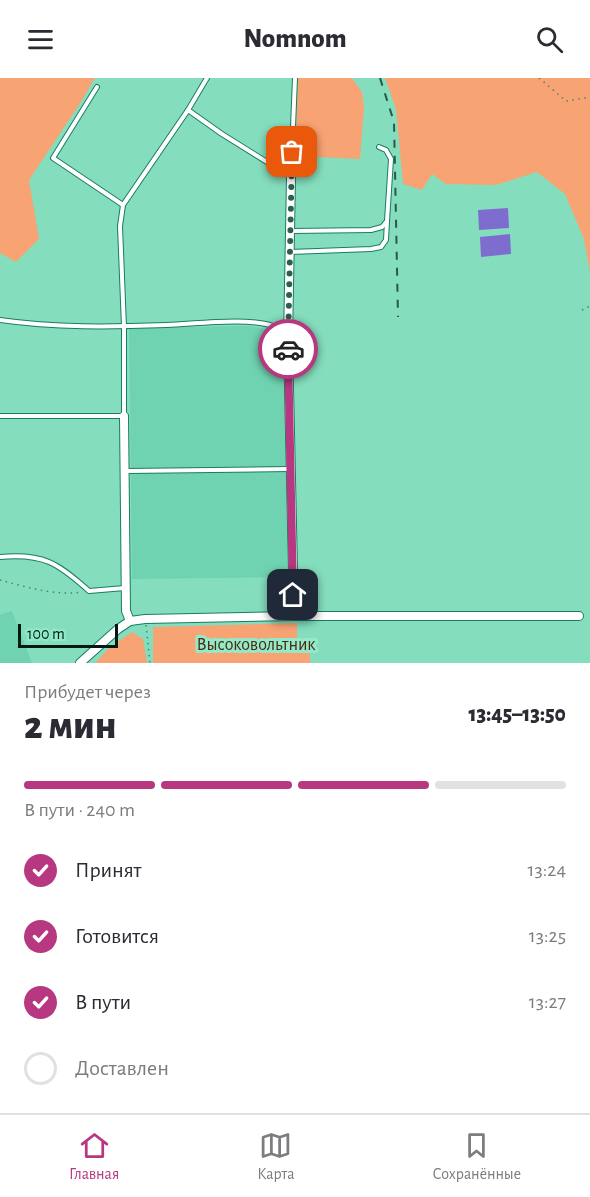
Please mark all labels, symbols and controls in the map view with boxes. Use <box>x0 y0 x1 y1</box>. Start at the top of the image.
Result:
icon: menu <box>24 23 57 56</box>
icon: search <box>533 23 566 56</box>
text: Nomnom <box>243 25 347 52</box>
pin <box>266 126 317 177</box>
icon: bag <box>275 135 308 168</box>
courier <box>258 319 318 379</box>
icon: car <box>272 333 305 366</box>
pin <box>267 569 318 620</box>
icon: home <box>276 578 309 611</box>
scale bar <box>18 621 118 648</box>
text: 100 m <box>27 626 65 642</box>
park label: Высоковольтник <box>196 636 316 654</box>
text: Прибудет через <box>24 682 151 702</box>
text: 13:45–13:50 <box>468 703 566 725</box>
text: 2 мин <box>24 707 117 746</box>
text: В пути · 240 m <box>24 800 135 820</box>
icon: check <box>24 854 57 887</box>
text: Принят <box>75 859 141 881</box>
text: 13:24 <box>528 860 566 880</box>
icon: check <box>24 920 57 953</box>
text: Готовится <box>75 925 159 947</box>
text: 13:25 <box>529 926 566 946</box>
icon: check <box>24 986 57 1019</box>
text: В пути <box>75 991 131 1013</box>
text: 13:27 <box>529 992 566 1012</box>
text: Доставлен <box>75 1057 169 1079</box>
tab: Главная <box>69 1129 119 1184</box>
tab: Карта <box>257 1129 295 1184</box>
tab: Сохранённые <box>433 1129 521 1184</box>

